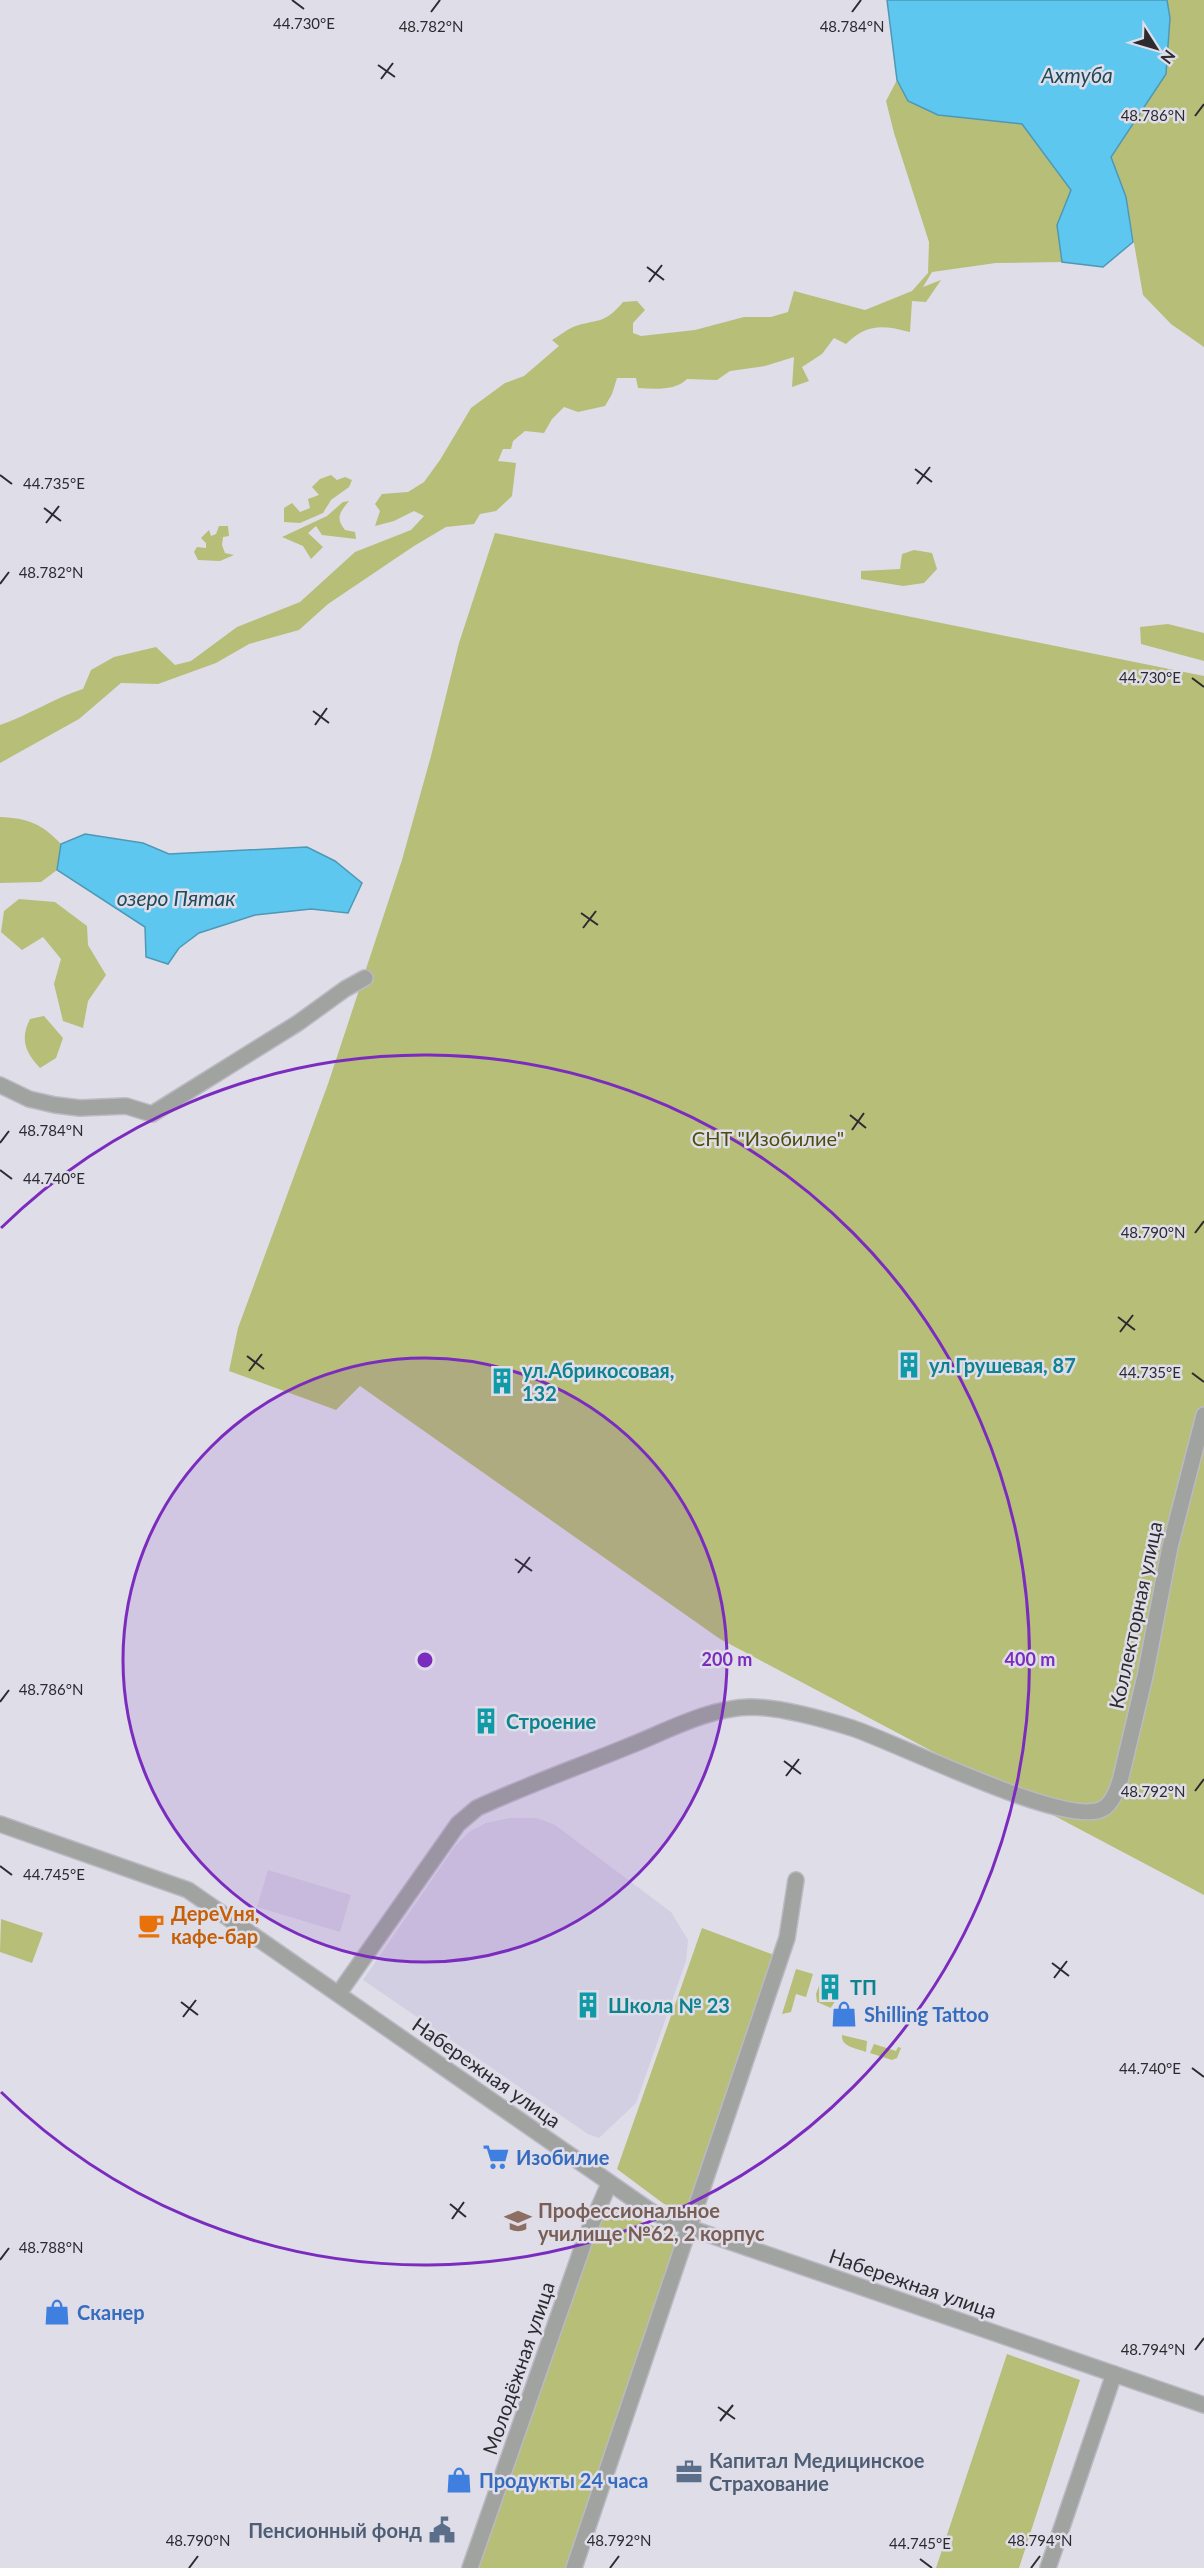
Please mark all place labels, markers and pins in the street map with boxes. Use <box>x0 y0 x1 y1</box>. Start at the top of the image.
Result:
building icon: ул.Грушевая, 87 <box>894 1350 924 1380</box>
place label: ул.Грушевая, 87 <box>929 1353 1076 1377</box>
place label: ул.Абрикосовая, 132 <box>522 1358 674 1405</box>
building icon: ул.Абрикосовая, 132 <box>487 1366 517 1396</box>
centre of rings <box>415 1650 435 1670</box>
building icon: Строение <box>471 1706 501 1736</box>
place label: Строение <box>506 1709 597 1733</box>
place label: ДереVня, кафе-бар <box>171 1901 259 1948</box>
cafe icon: ДереVня, кафе-бар <box>136 1910 166 1940</box>
building icon: ТП <box>815 1972 845 2002</box>
place label: ТП <box>850 1975 877 1999</box>
building icon: Школа № 23 <box>573 1990 603 2020</box>
place label: Школа № 23 <box>608 1993 730 2017</box>
shop icon: Shilling Tattoo <box>829 1999 859 2029</box>
place label: Shilling Tattoo <box>864 2002 989 2026</box>
supermarket icon: Изобилие <box>481 2142 511 2172</box>
place label: Изобилие <box>516 2145 610 2169</box>
place label: Профессиональное училище №62, 2 корпус <box>538 2198 765 2245</box>
school or university icon: Профессиональное училище №62, 2 корпус <box>503 2206 533 2236</box>
shop icon: Сканер <box>42 2297 72 2327</box>
place label: Сканер <box>77 2300 145 2324</box>
place label: Капитал Медицинское Страхование <box>709 2448 925 2495</box>
office icon: Капитал Медицинское Страхование <box>674 2457 704 2487</box>
shop icon: Продукты 24 часа <box>444 2465 474 2495</box>
place label: Продукты 24 часа <box>479 2468 648 2492</box>
public building icon: Пенсионный фонд <box>427 2515 457 2545</box>
place label: Пенсионный фонд <box>248 2518 422 2542</box>

